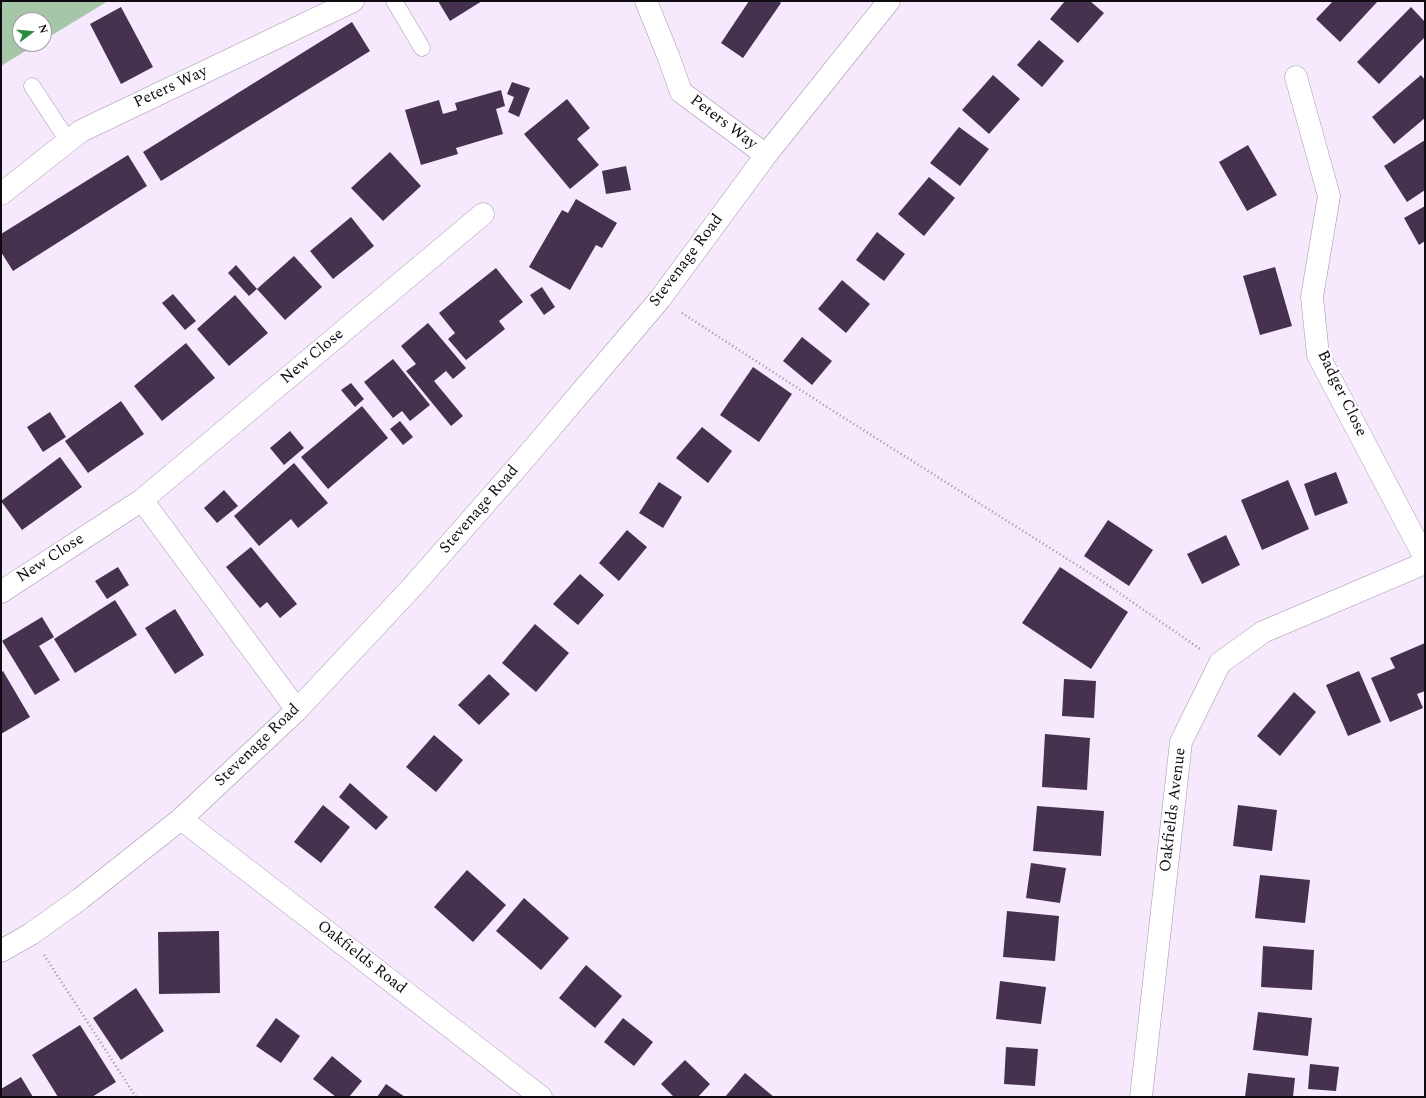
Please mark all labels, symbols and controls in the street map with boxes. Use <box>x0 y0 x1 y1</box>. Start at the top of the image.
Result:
north arrow <box>12 12 52 52</box>
text: N <box>34 22 52 35</box>
street label: Peters Way <box>131 63 211 113</box>
street label: Peters Way <box>686 92 760 154</box>
street label: Stevenage Road <box>646 211 728 311</box>
street label: New Close <box>278 325 348 389</box>
street label: Badger Close <box>1312 348 1370 440</box>
street label: Stevenage Road <box>436 462 524 558</box>
street label: New Close <box>14 530 88 588</box>
street label: Stevenage Road <box>211 701 305 791</box>
street label: Oakfields Avenue <box>1157 747 1191 873</box>
street label: Oakfields Road <box>312 917 410 999</box>

